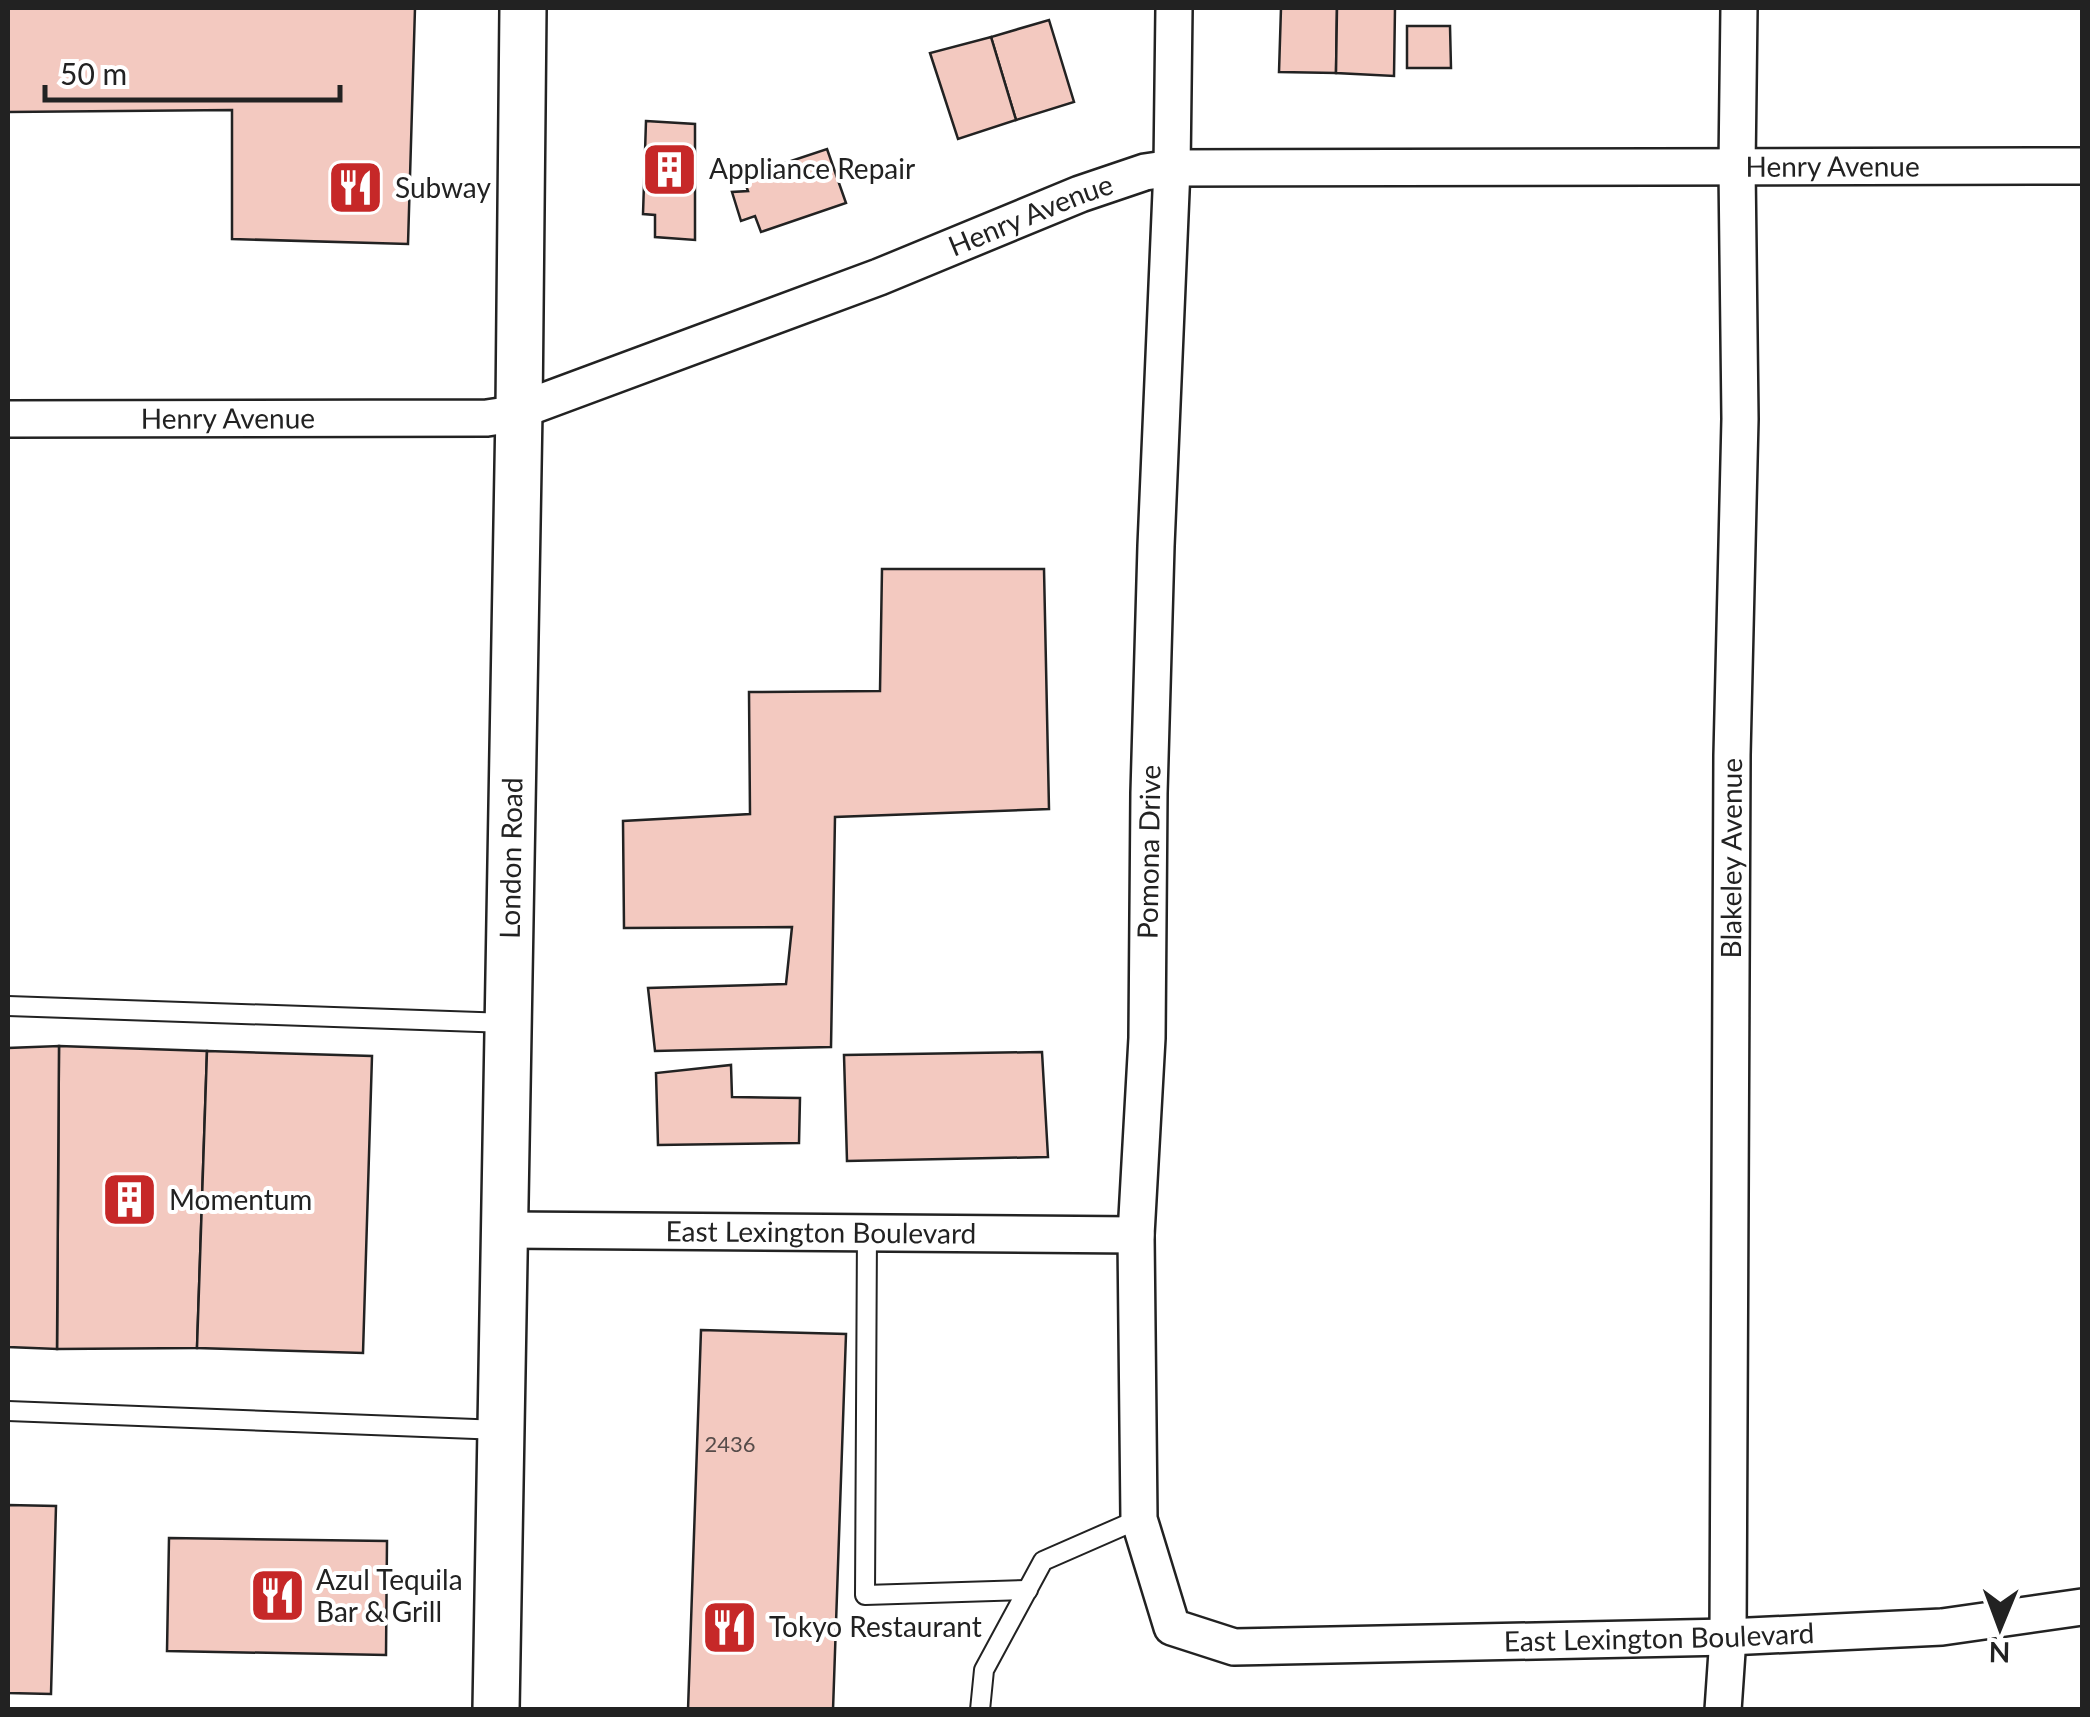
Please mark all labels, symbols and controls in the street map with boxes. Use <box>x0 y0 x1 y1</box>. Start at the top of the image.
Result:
scale bar <box>45 40 340 102</box>
text: 50 m <box>60 55 127 91</box>
building icon: Appliance Repair <box>640 139 700 199</box>
street label: Henry Avenue <box>1745 148 1920 183</box>
place label: Appliance Repair <box>709 151 915 185</box>
restaurant icon: Subway <box>326 158 386 218</box>
street label: Henry Avenue <box>943 166 1117 262</box>
place label: Subway <box>395 170 491 204</box>
street label: Henry Avenue <box>141 400 315 435</box>
street label: Blakeley Avenue <box>1713 758 1748 958</box>
street label: Pomona Drive <box>1129 765 1167 939</box>
street label: London Road <box>492 777 529 939</box>
building icon: Momentum <box>100 1170 160 1230</box>
place label: Momentum <box>169 1182 312 1216</box>
street label: East Lexington Boulevard <box>666 1213 976 1250</box>
house number: 2436 <box>704 1430 756 1457</box>
place label: Azul Tequila Bar & Grill <box>316 1562 463 1628</box>
restaurant icon: Azul Tequila Bar & Grill <box>247 1566 307 1626</box>
north arrow <box>1950 1577 2050 1677</box>
restaurant icon: Tokyo Restaurant <box>700 1597 760 1657</box>
place label: Tokyo Restaurant <box>769 1609 982 1643</box>
street label: East Lexington Boulevard <box>1503 1615 1815 1658</box>
text: N <box>1988 1636 2011 1670</box>

